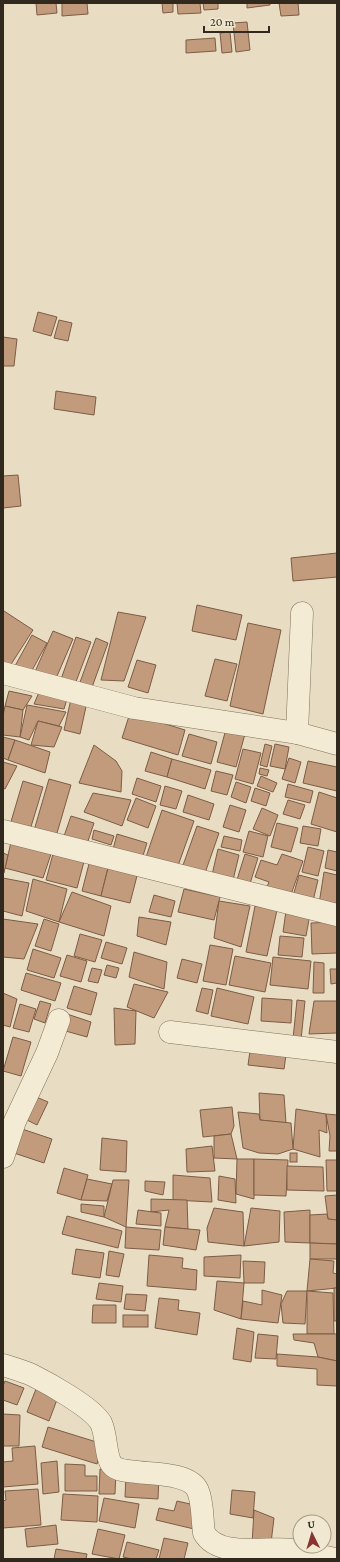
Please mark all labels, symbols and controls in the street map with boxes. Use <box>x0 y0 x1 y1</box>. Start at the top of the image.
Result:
scale bar <box>204 8 269 34</box>
text: 20 m <box>210 15 235 29</box>
north arrow <box>292 1514 332 1554</box>
text: U <box>307 1518 316 1530</box>

